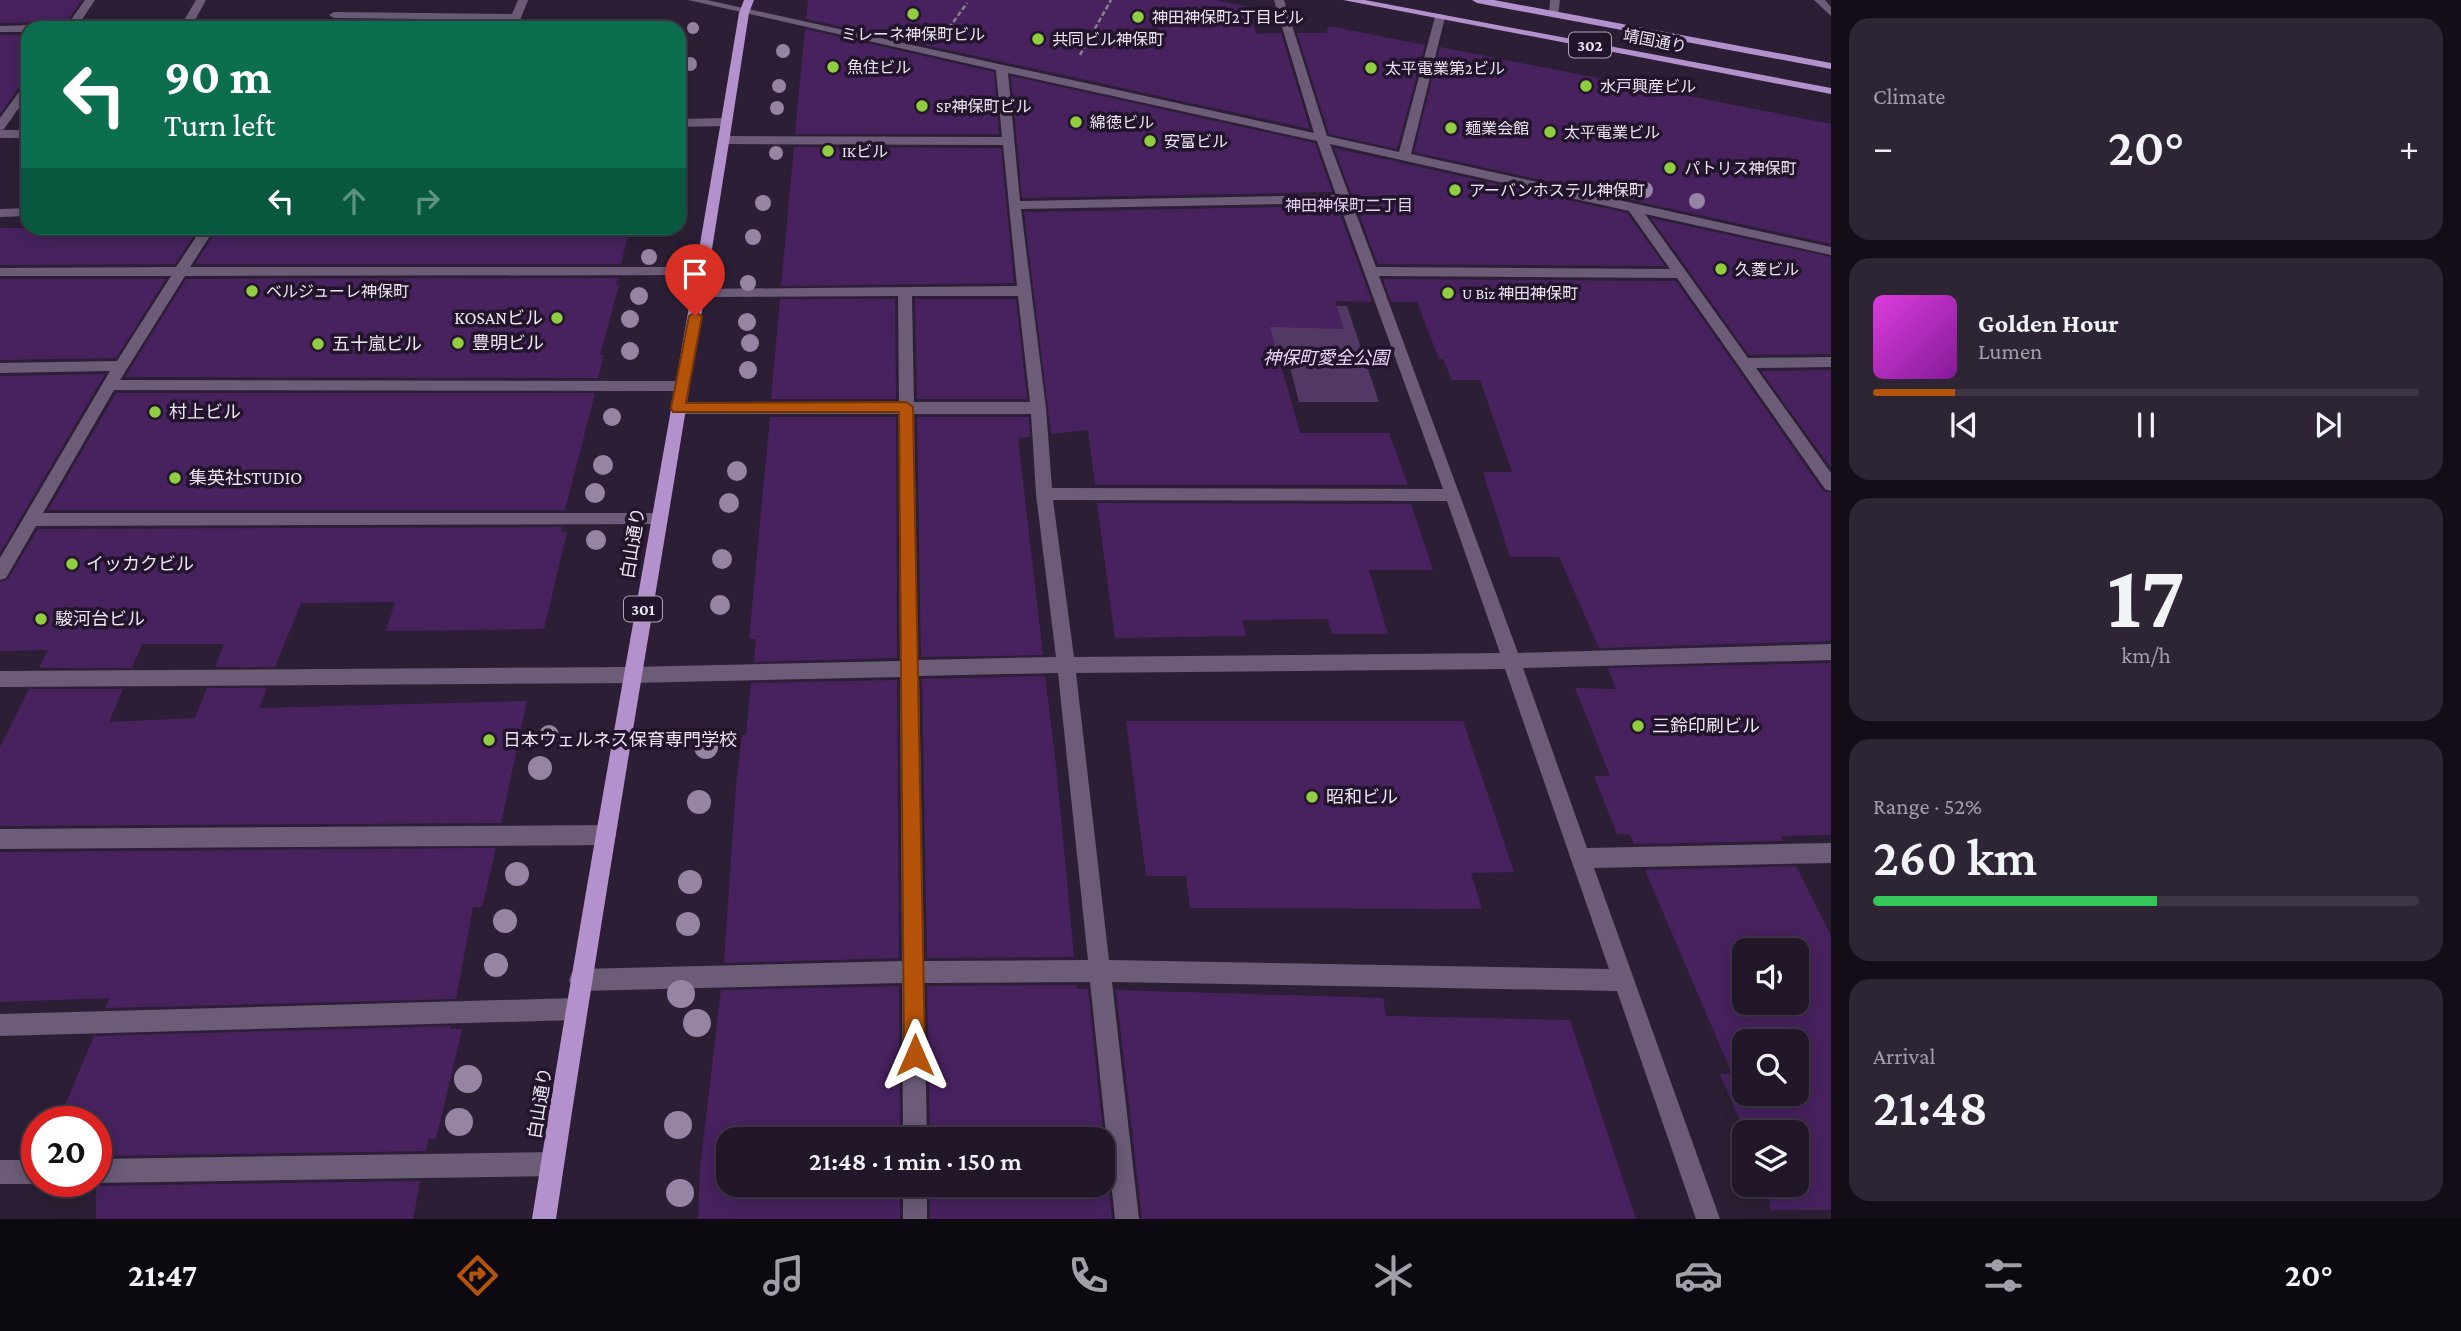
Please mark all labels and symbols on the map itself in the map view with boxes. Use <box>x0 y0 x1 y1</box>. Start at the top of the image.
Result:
marker: ミレーネ神保町ビル <box>905 6 921 22</box>
marker: 神田神保町2丁目ビル <box>1130 9 1146 25</box>
place label: 神田神保町2丁目ビル <box>1152 9 1304 26</box>
place label: ミレーネ神保町ビル <box>841 26 985 43</box>
street label: 靖国通り <box>1622 27 1688 55</box>
marker: 共同ビル神保町 <box>1030 31 1046 47</box>
place label: 共同ビル神保町 <box>1052 31 1164 48</box>
road number: 302 <box>1569 32 1611 58</box>
place label: 魚住ビル <box>847 58 911 76</box>
marker: 魚住ビル <box>825 59 841 75</box>
marker: 太平電業第2ビル <box>1363 60 1379 76</box>
place label: 太平電業第2ビル <box>1385 60 1505 77</box>
marker: 水戸興産ビル <box>1578 78 1594 94</box>
place label: 水戸興産ビル <box>1600 78 1696 95</box>
marker: SP神保町ビル <box>914 98 930 114</box>
place label: SP神保町ビル <box>936 98 1032 115</box>
marker: 綿徳ビル <box>1068 114 1084 130</box>
place label: 綿徳ビル <box>1090 114 1154 131</box>
marker: 麺業会館 <box>1443 120 1459 136</box>
place label: 麺業会館 <box>1465 120 1529 137</box>
marker: 太平電業ビル <box>1542 124 1558 140</box>
place label: 太平電業ビル <box>1564 124 1660 141</box>
marker: 安富ビル <box>1142 133 1158 149</box>
place label: 安富ビル <box>1164 133 1228 150</box>
marker: IKビル <box>820 143 836 159</box>
place label: IKビル <box>842 143 888 160</box>
marker: パトリス神保町 <box>1662 160 1678 176</box>
place label: パトリス神保町 <box>1684 160 1796 177</box>
marker: アーバンホステル神保町 <box>1447 182 1463 198</box>
place label: アーバンホステル神保町 <box>1469 182 1645 199</box>
district label: 神田神保町二丁目 <box>1285 197 1413 214</box>
pin <box>665 244 725 316</box>
marker: 久菱ビル <box>1713 261 1729 277</box>
place label: 久菱ビル <box>1735 261 1799 278</box>
marker: ベルジューレ神保町 <box>244 283 260 299</box>
place label: ベルジューレ神保町 <box>266 283 409 300</box>
marker: U Biz 神田神保町 <box>1440 285 1456 301</box>
place label: U Biz 神田神保町 <box>1462 285 1578 302</box>
place label: KOSANビル <box>454 308 543 328</box>
marker: KOSANビル <box>549 310 565 326</box>
place label: 豊明ビル <box>472 333 544 353</box>
place label: 五十嵐ビル <box>332 334 422 354</box>
marker: 豊明ビル <box>450 335 466 351</box>
marker: 五十嵐ビル <box>310 336 326 352</box>
park label: 神保町愛全公園 <box>1263 348 1392 368</box>
place label: 村上ビル <box>169 402 241 422</box>
marker: 村上ビル <box>147 404 163 420</box>
place label: 集英社STUDIO <box>189 468 302 488</box>
marker: 集英社STUDIO <box>167 470 183 486</box>
street label: 白山通り <box>617 506 649 580</box>
place label: イッカクビル <box>86 554 194 574</box>
marker: イッカクビル <box>64 556 80 572</box>
road number: 301 <box>624 596 662 622</box>
place label: 駿河台ビル <box>55 609 145 629</box>
marker: 駿河台ビル <box>33 611 49 627</box>
place label: 三鈴印刷ビル <box>1652 716 1760 736</box>
marker: 三鈴印刷ビル <box>1630 718 1646 734</box>
place label: 日本ウェルネス保育専門学校 <box>503 730 737 750</box>
marker: 日本ウェルネス保育専門学校 <box>481 732 497 748</box>
place label: 昭和ビル <box>1326 787 1398 807</box>
marker: 昭和ビル <box>1304 789 1320 805</box>
position arrow <box>878 1018 952 1092</box>
street label: 白山通り <box>524 1066 556 1140</box>
speed limit sign: 20 <box>21 1106 112 1197</box>

